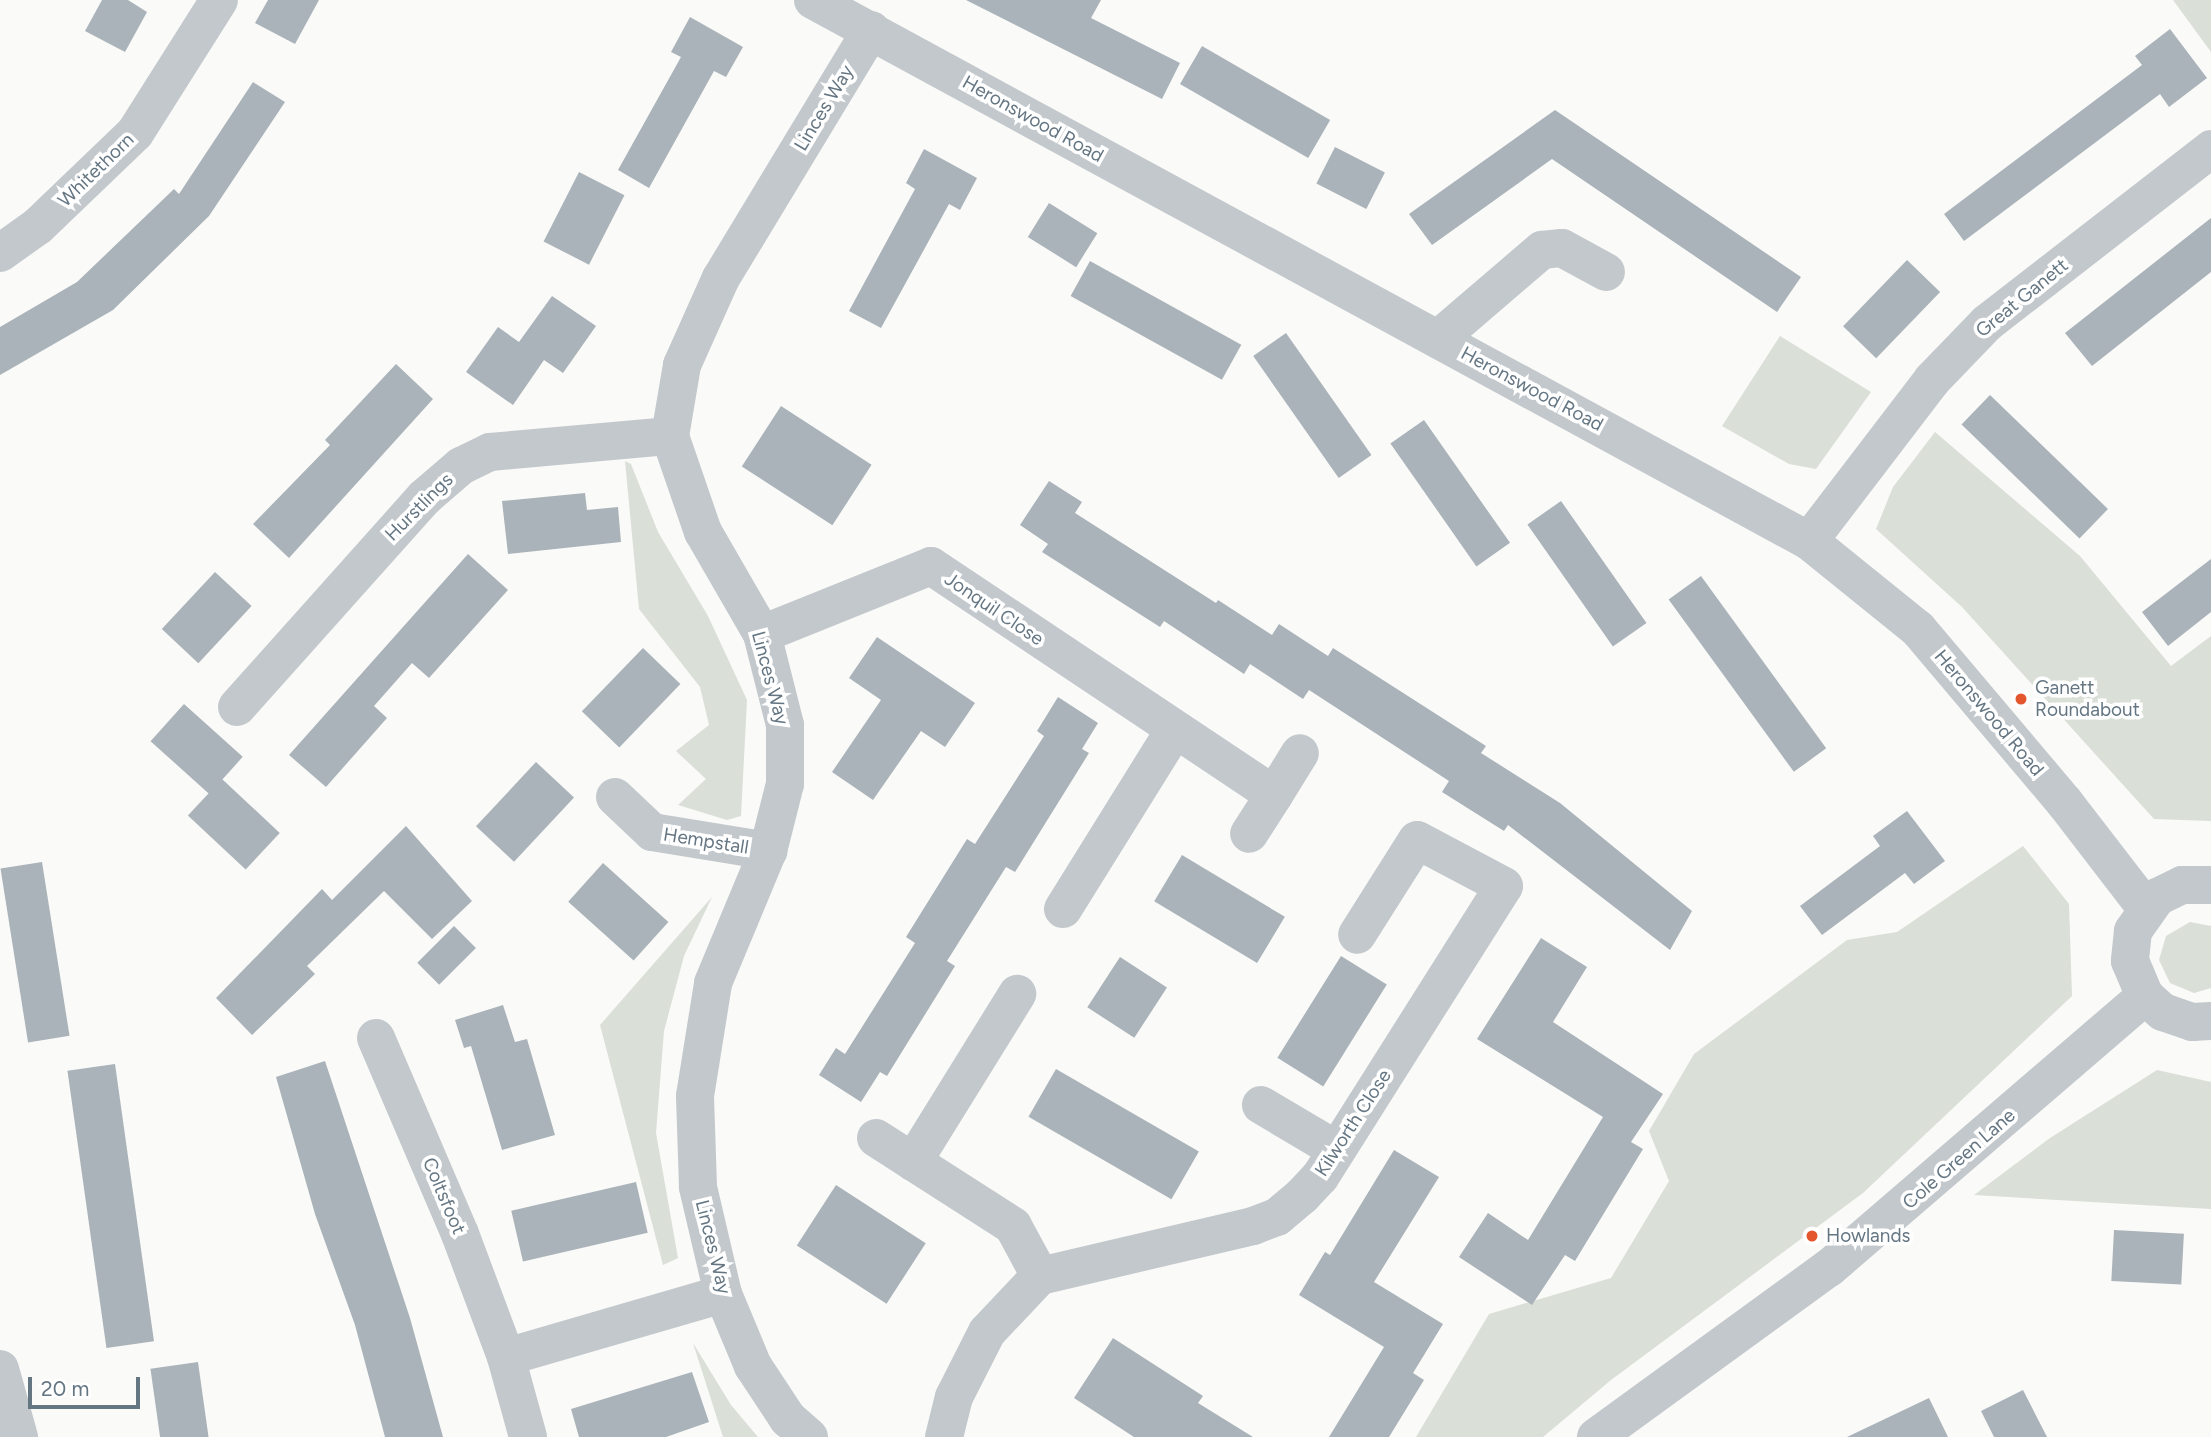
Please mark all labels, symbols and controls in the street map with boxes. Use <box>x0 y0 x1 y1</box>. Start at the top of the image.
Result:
street label: Linces Way <box>789 61 859 155</box>
street label: Heronswood Road <box>958 71 1108 167</box>
street label: Whitethorn <box>53 128 139 212</box>
street label: Great Ganett <box>1971 254 2073 342</box>
street label: Heronswood Road <box>1457 342 1607 436</box>
street label: Hurstlings <box>380 468 458 546</box>
street label: Jonquil Close <box>940 568 1048 650</box>
street label: Linces Way <box>747 629 793 727</box>
street label: Heronswood Road <box>1930 645 2048 781</box>
place label: Ganett Roundabout <box>2035 677 2140 721</box>
marker: Ganett Roundabout <box>2013 691 2029 707</box>
street label: Hempstall <box>662 823 750 859</box>
street label: Kilworth Close <box>1310 1065 1396 1181</box>
street label: Cole Green Lane <box>1898 1104 2020 1214</box>
street label: Coltsfoot <box>418 1154 470 1238</box>
street label: Linces Way <box>690 1198 736 1296</box>
place label: Howlands <box>1826 1225 1910 1247</box>
marker: Howlands <box>1804 1228 1820 1244</box>
scale bar <box>32 1364 144 1408</box>
text: 20 m <box>41 1376 89 1401</box>

